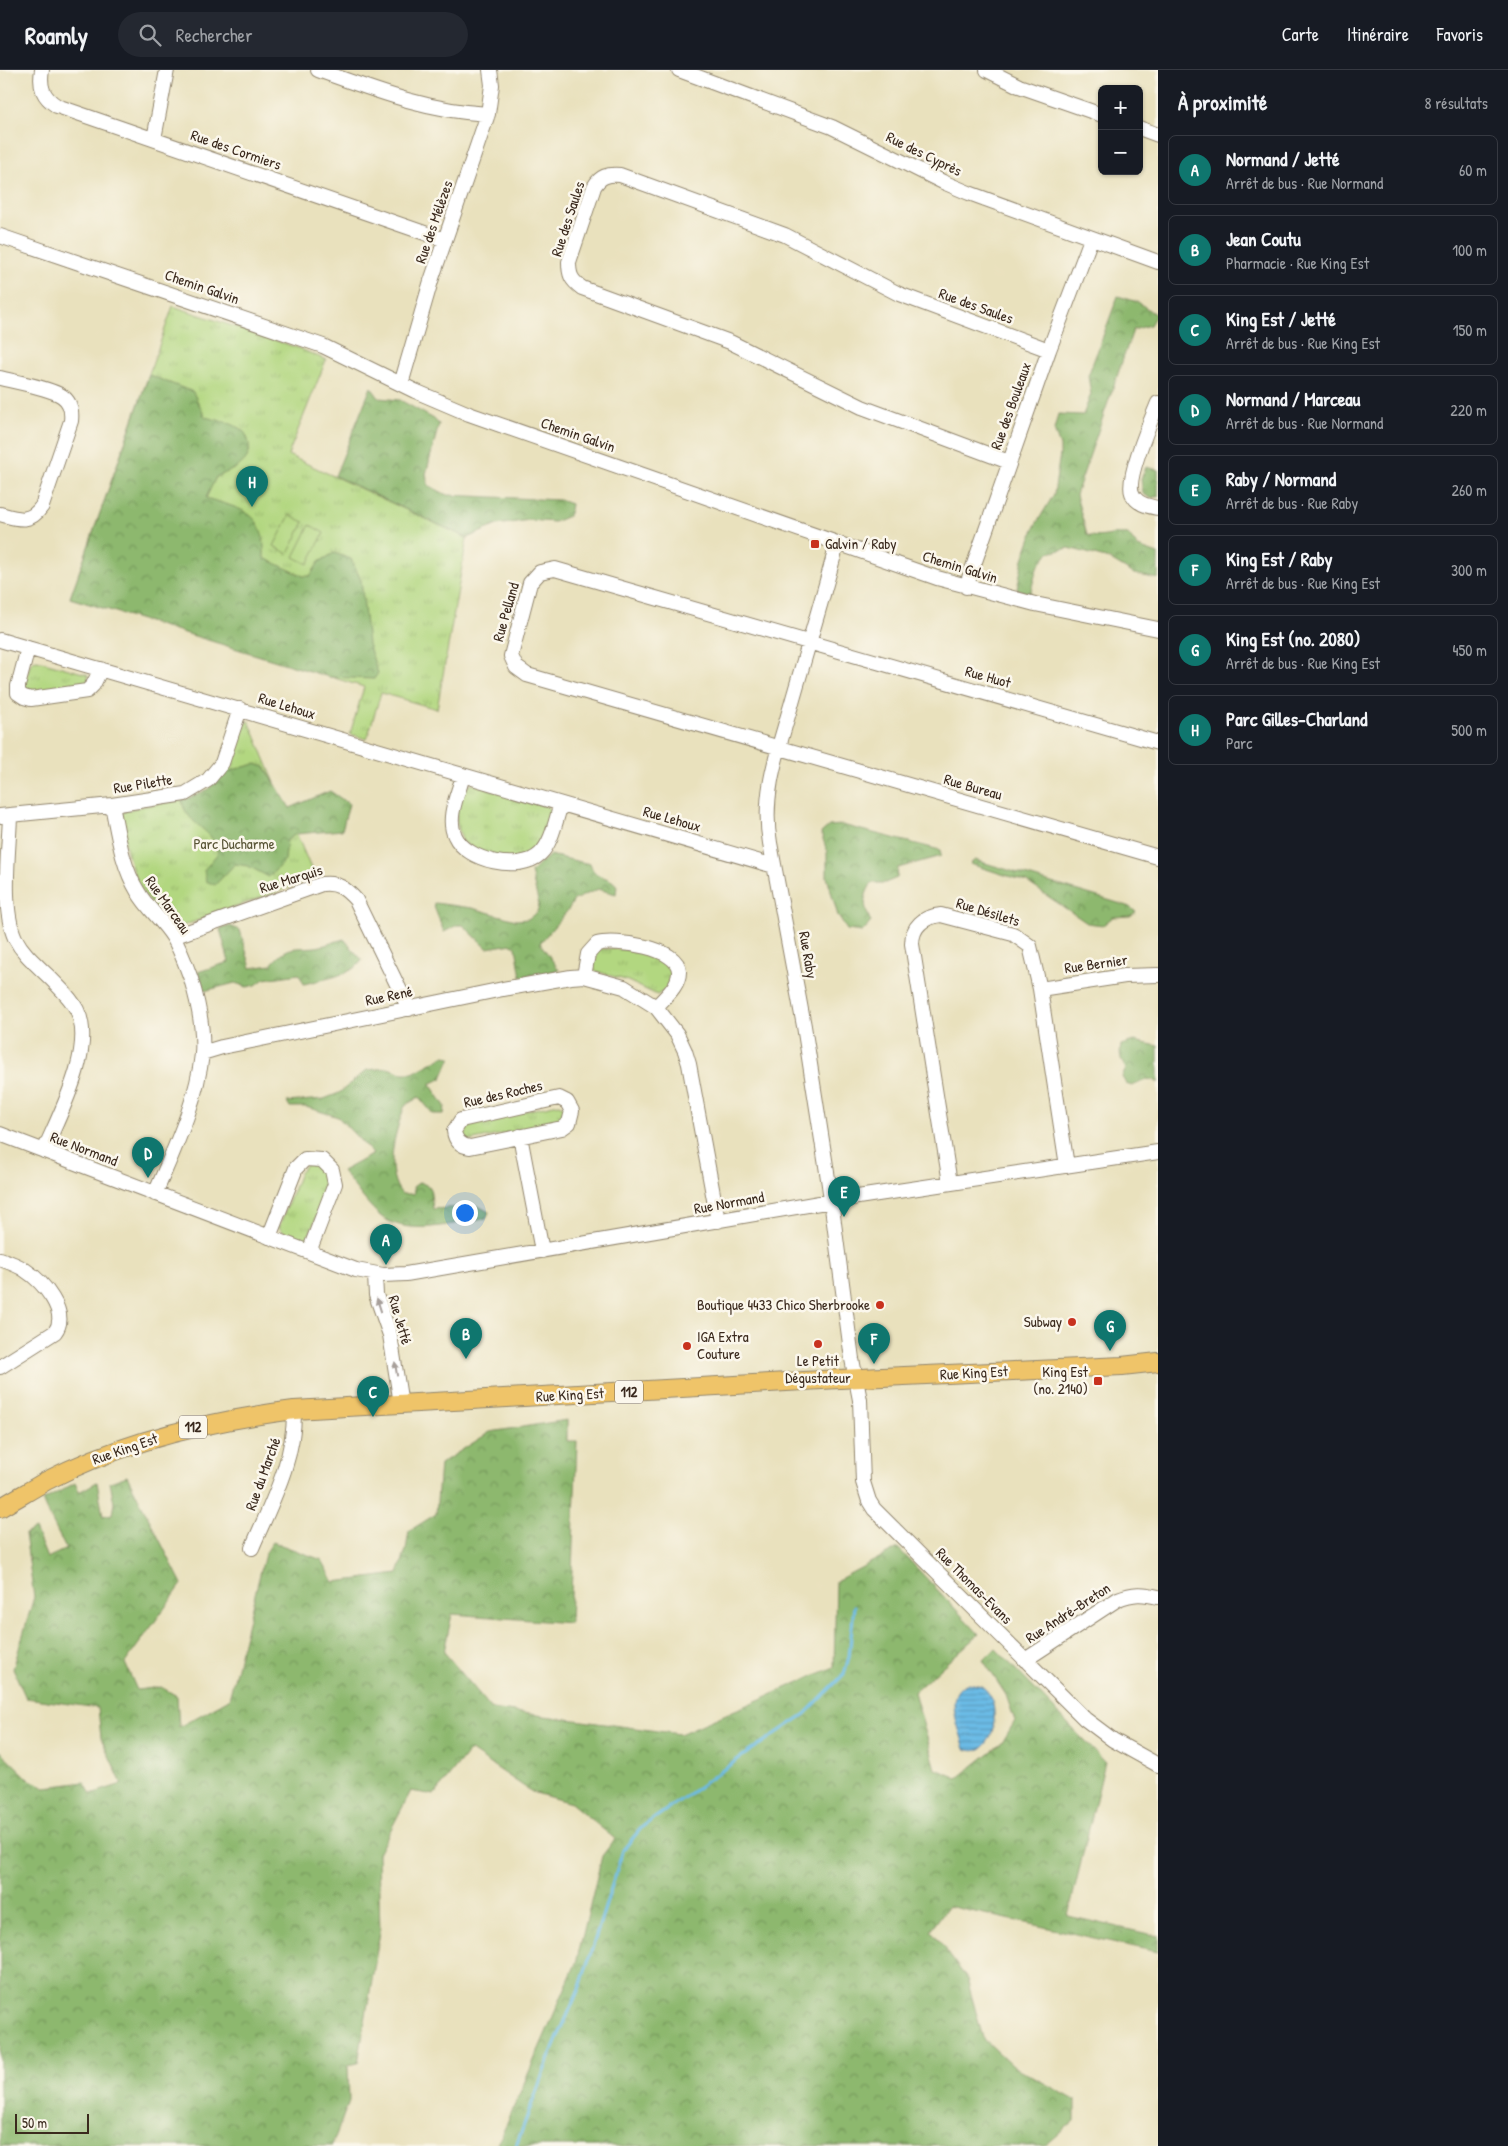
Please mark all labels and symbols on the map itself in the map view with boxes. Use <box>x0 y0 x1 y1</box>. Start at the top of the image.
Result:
street label: Rue des Cormiers <box>188 124 284 175</box>
street label: Rue des Cyprès <box>883 126 966 181</box>
street label: Rue des Mélèzes <box>410 177 458 266</box>
street label: Rue des Saules <box>546 178 590 259</box>
street label: Chemin Galvin <box>162 264 242 309</box>
street label: Rue des Saules <box>936 282 1017 329</box>
street label: Rue des Bouleaux <box>985 359 1036 452</box>
street label: Chemin Galvin <box>538 412 618 457</box>
pin: H <box>236 466 268 507</box>
place label: Galvin / Raby <box>825 533 897 554</box>
marker: Galvin / Raby <box>809 538 821 550</box>
street label: Chemin Galvin <box>920 545 1000 588</box>
street label: Rue Pelland <box>487 580 524 644</box>
street label: Rue Huot <box>963 660 1014 693</box>
street label: Rue Lehoux <box>256 687 319 724</box>
street label: Rue Bureau <box>942 768 1005 805</box>
street label: Rue Pilette <box>112 769 174 798</box>
street label: Rue Lehoux <box>641 800 704 837</box>
park label: Parc Ducharme <box>193 833 275 854</box>
street label: Rue Marquis <box>257 859 325 898</box>
street label: Rue Marceau <box>141 871 196 938</box>
street label: Rue Désilets <box>954 892 1023 931</box>
street label: Rue Raby <box>794 930 823 980</box>
street label: Rue Bernier <box>1063 949 1129 978</box>
street label: Rue René <box>363 980 414 1011</box>
street label: Rue des Roches <box>462 1074 544 1113</box>
street label: Rue Normand <box>47 1126 121 1171</box>
pin: D <box>132 1137 164 1178</box>
pin: E <box>828 1176 860 1217</box>
street label: Rue Normand <box>692 1186 766 1219</box>
your location <box>452 1200 478 1226</box>
pin: A <box>370 1224 402 1265</box>
street label: Rue Jetté <box>383 1293 417 1347</box>
place label: Boutique 4433 Chico Sherbrooke <box>697 1294 870 1315</box>
one-way arrow <box>375 1298 382 1313</box>
marker: Boutique 4433 Chico Sherbrooke <box>874 1299 886 1311</box>
pin: G <box>1094 1310 1126 1351</box>
place label: Subway <box>1024 1311 1062 1332</box>
marker: Subway <box>1066 1316 1078 1328</box>
pin: B <box>450 1318 482 1359</box>
pin: F <box>858 1323 890 1364</box>
place label: IGA Extra Couture <box>697 1326 749 1364</box>
marker: Le Petit Dégustateur <box>812 1338 824 1350</box>
marker: IGA Extra Couture <box>681 1340 693 1352</box>
place label: Le Petit Dégustateur <box>785 1350 851 1388</box>
street label: Rue King Est <box>940 1360 1009 1385</box>
one-way arrow <box>391 1361 399 1377</box>
place label: King Est (no. 2140) <box>1033 1361 1089 1399</box>
marker: King Est (no. 2140) <box>1092 1375 1104 1387</box>
pin: C <box>357 1376 389 1417</box>
road number: 112 <box>615 1380 643 1404</box>
street label: Rue King Est <box>536 1382 605 1407</box>
road number: 112 <box>179 1415 207 1438</box>
street label: Rue King Est <box>89 1427 161 1470</box>
street label: Rue du Marché <box>240 1434 285 1513</box>
street label: Rue Thomas-Evans <box>931 1543 1017 1629</box>
street label: Rue André-Breton <box>1021 1577 1114 1648</box>
scale bar <box>15 2111 89 2134</box>

